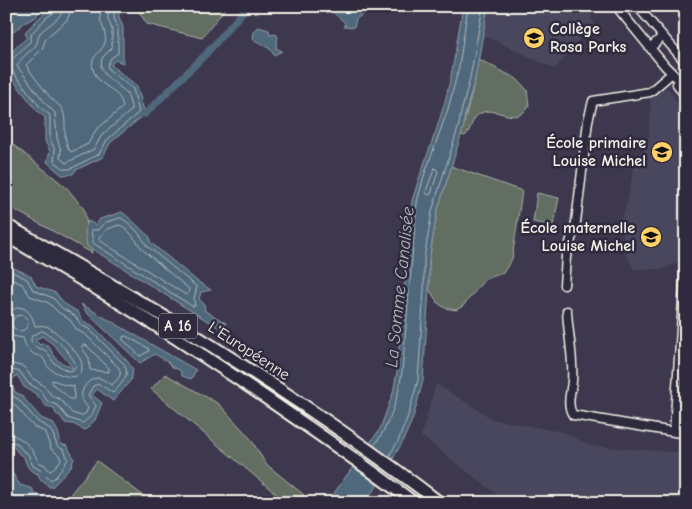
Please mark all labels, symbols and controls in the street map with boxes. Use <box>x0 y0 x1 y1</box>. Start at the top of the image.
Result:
place label: Collège Rosa Parks <box>550 20 626 56</box>
school or university icon: Collège Rosa Parks <box>522 26 546 50</box>
place label: École primaire Louise Michel <box>546 133 646 170</box>
school or university icon: École primaire Louise Michel <box>650 140 674 164</box>
water label: La Somme Canalisée <box>381 206 419 368</box>
place label: École maternelle Louise Michel <box>520 218 635 255</box>
school or university icon: École maternelle Louise Michel <box>639 225 663 249</box>
road number: A 16 <box>159 314 197 338</box>
street label: L'Européenne <box>205 318 293 384</box>

